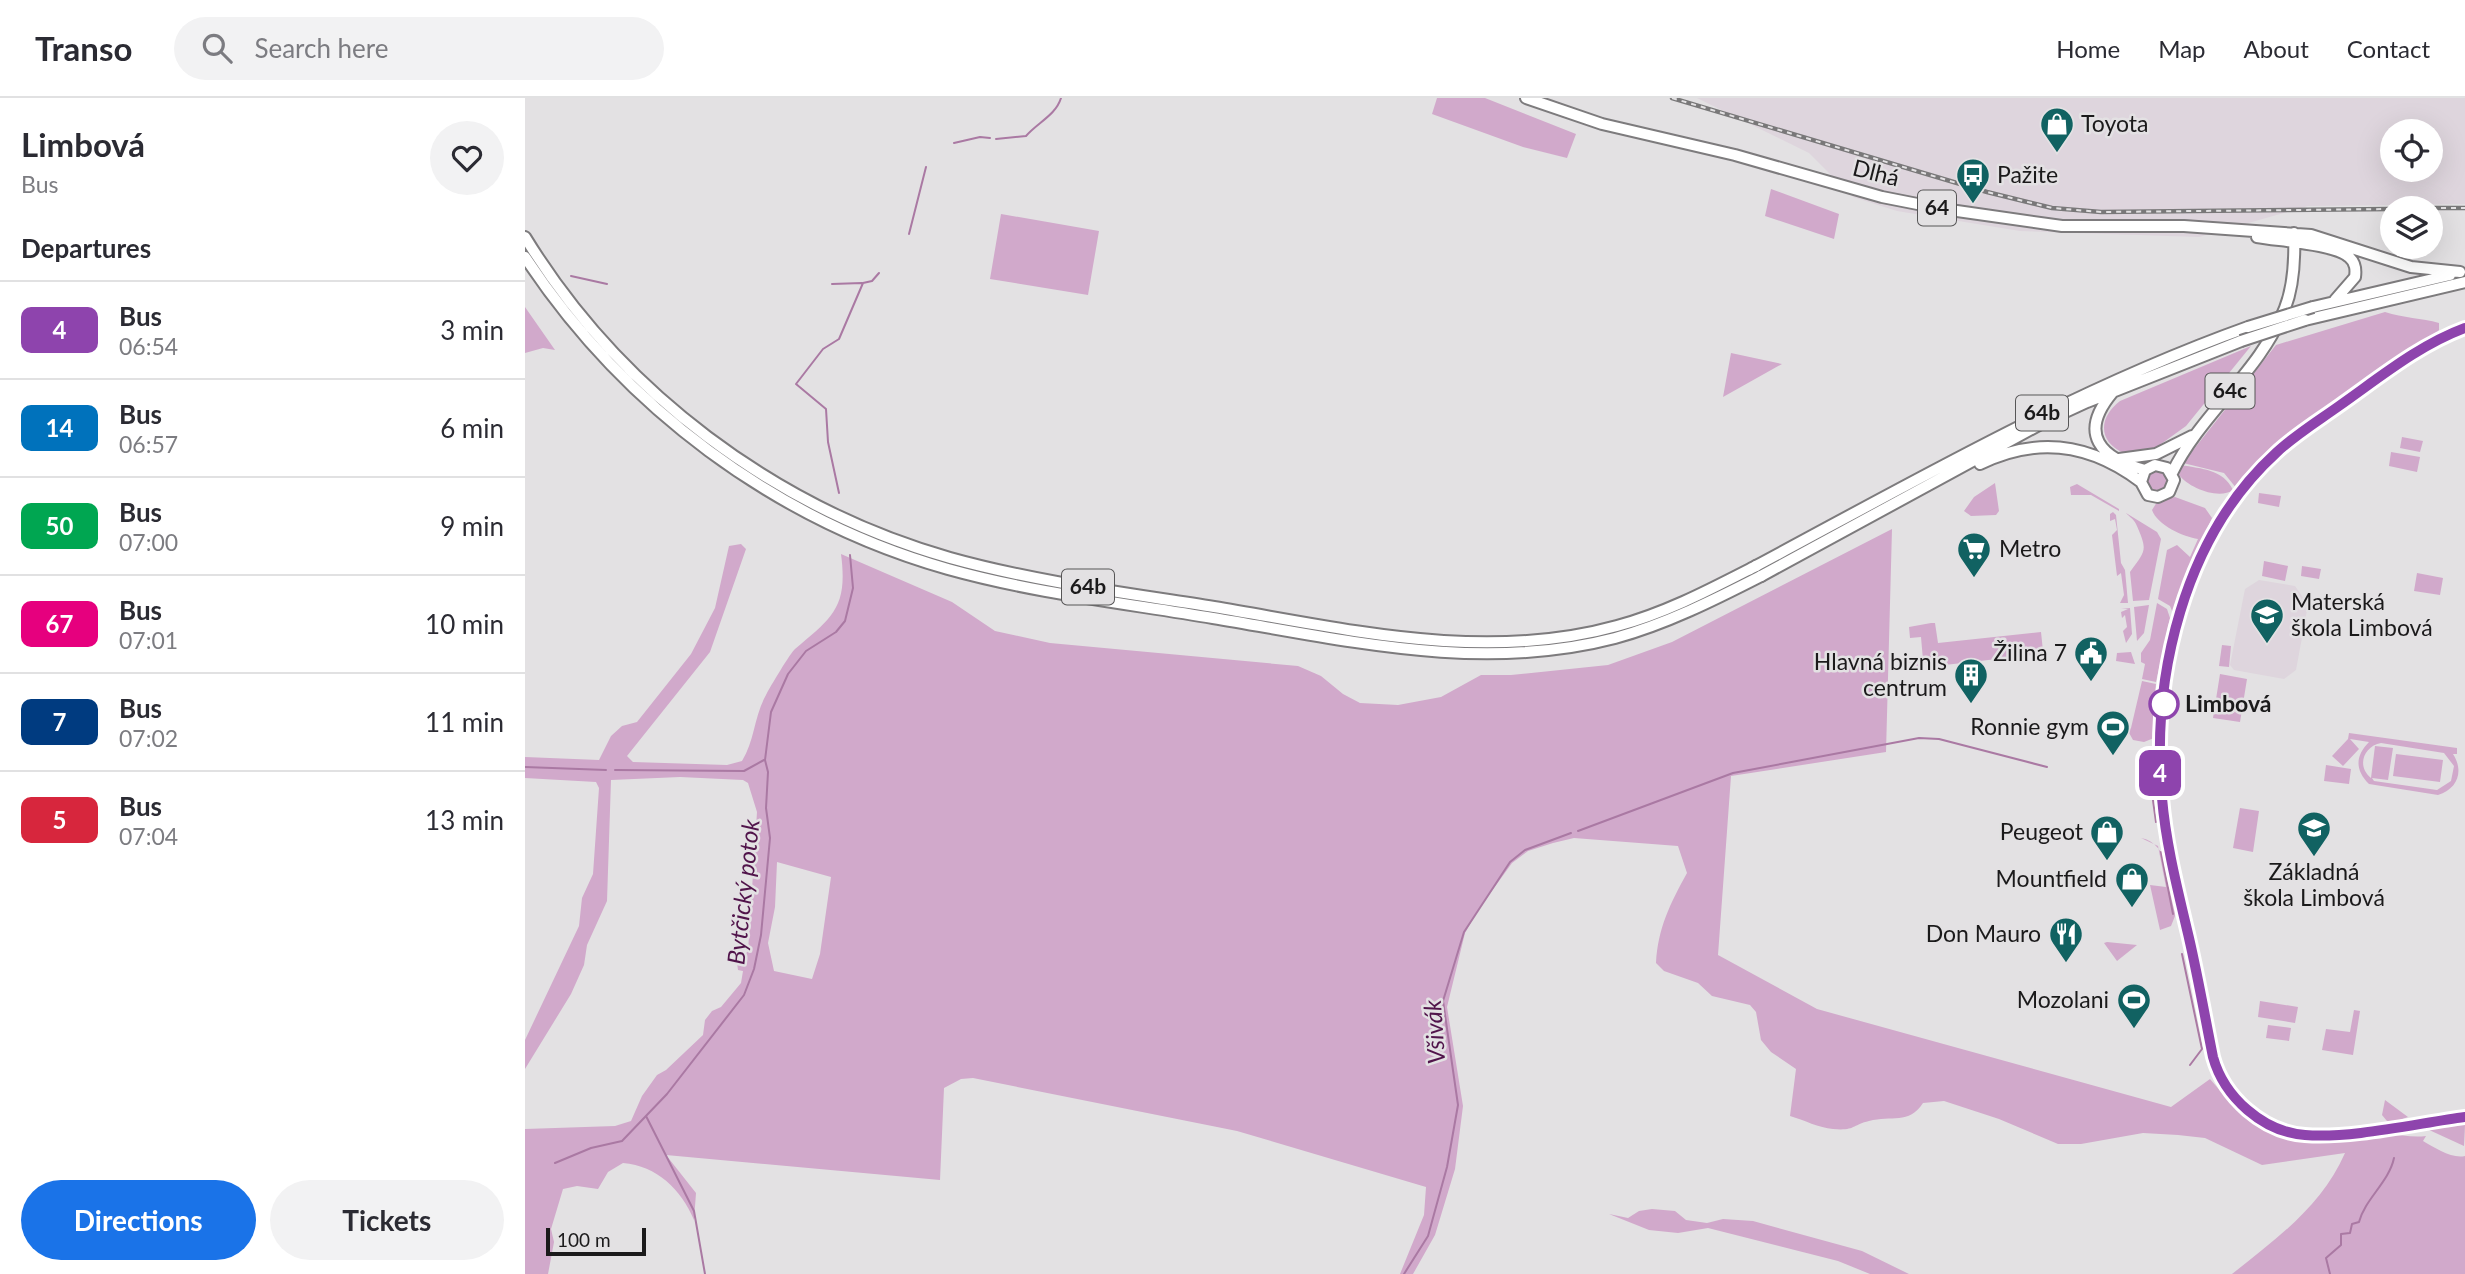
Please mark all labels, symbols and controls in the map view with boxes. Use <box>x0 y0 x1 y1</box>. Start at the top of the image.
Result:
search box <box>174 17 664 80</box>
text: Transo <box>35 28 132 68</box>
icon: search <box>198 29 236 67</box>
text: Search here <box>254 32 388 64</box>
text: Home <box>2056 34 2120 63</box>
text: Map <box>2158 34 2206 63</box>
text: About <box>2244 34 2309 63</box>
text: Contact <box>2347 34 2430 63</box>
shop icon: Toyota <box>2038 105 2076 154</box>
place label: Toyota <box>2081 109 2149 137</box>
map controls <box>2380 119 2443 259</box>
button: locate <box>2380 119 2443 182</box>
button: heart <box>430 121 504 195</box>
text: Limbová <box>21 124 145 164</box>
street label: Dlhá <box>1850 153 1902 191</box>
bus stop icon: Pažite <box>1954 156 1992 205</box>
place label: Pažite <box>1997 160 2058 188</box>
text: Bus <box>21 170 58 198</box>
road number: 64 <box>1918 190 1956 226</box>
button: layers <box>2380 196 2443 259</box>
text: Departures <box>21 232 151 264</box>
text: Bus <box>119 300 162 332</box>
text: 3 min <box>440 314 504 346</box>
text: 4 <box>53 315 66 344</box>
text: 06:54 <box>119 332 178 360</box>
road number: 64c <box>2205 374 2255 408</box>
road number: 64b <box>2016 396 2068 430</box>
text: Bus <box>119 398 162 430</box>
text: 6 min <box>440 412 504 444</box>
text: 14 <box>46 413 73 442</box>
text: 06:57 <box>119 430 178 458</box>
text: Bus <box>119 496 162 528</box>
text: 9 min <box>440 510 504 542</box>
text: 50 <box>46 511 73 540</box>
text: 07:00 <box>119 528 178 556</box>
supermarket icon: Metro <box>1955 530 1993 579</box>
place label: Metro <box>1999 534 2061 562</box>
road number: 64b <box>1062 570 1114 604</box>
place label: Materská škola Limbová <box>2291 587 2433 641</box>
text: Bus <box>119 594 162 626</box>
school or university icon: Materská škola Limbová <box>2248 596 2286 645</box>
text: 10 min <box>425 608 504 640</box>
text: 67 <box>46 609 73 638</box>
text: 07:01 <box>119 626 178 654</box>
public building icon: Žilina 7 <box>2072 634 2110 683</box>
place label: Žilina 7 <box>1993 638 2067 666</box>
place label: Hlavná biznis centrum <box>1814 647 1947 701</box>
building icon: Hlavná biznis centrum <box>1952 656 1990 705</box>
marker: Limbová <box>2149 689 2179 719</box>
place label: Limbová <box>2185 689 2271 717</box>
text: Bus <box>119 692 162 724</box>
text: 11 min <box>425 706 504 738</box>
text: 7 <box>53 707 66 736</box>
sports icon: Ronnie gym <box>2094 708 2132 757</box>
place label: Ronnie gym <box>1970 712 2089 740</box>
text: 07:02 <box>119 724 178 752</box>
line badge: 4 <box>2137 750 2183 796</box>
text: 4 <box>2153 758 2167 787</box>
text: Bus <box>119 790 162 822</box>
text: 13 min <box>425 804 504 836</box>
text: 5 <box>53 805 66 834</box>
school or university icon: Základná škola Limbová <box>2295 809 2333 858</box>
shop icon: Peugeot <box>2088 813 2126 862</box>
water label: Bytčický potok <box>720 817 765 966</box>
place label: Peugeot <box>2000 817 2084 845</box>
text: 07:04 <box>119 822 178 850</box>
place label: Základná škola Limbová <box>2243 857 2385 911</box>
shop icon: Mountfield <box>2113 860 2151 909</box>
place label: Mountfield <box>1996 864 2107 892</box>
restaurant icon: Don Mauro <box>2047 915 2085 964</box>
place label: Don Mauro <box>1926 919 2041 947</box>
sports icon: Mozolani <box>2115 981 2153 1030</box>
place label: Mozolani <box>2017 985 2109 1013</box>
water label: Všivák <box>1417 999 1450 1065</box>
button: Directions <box>21 1180 256 1260</box>
button: Tickets <box>270 1180 504 1260</box>
scale bar <box>546 1225 646 1257</box>
text: 100 m <box>557 1228 611 1251</box>

